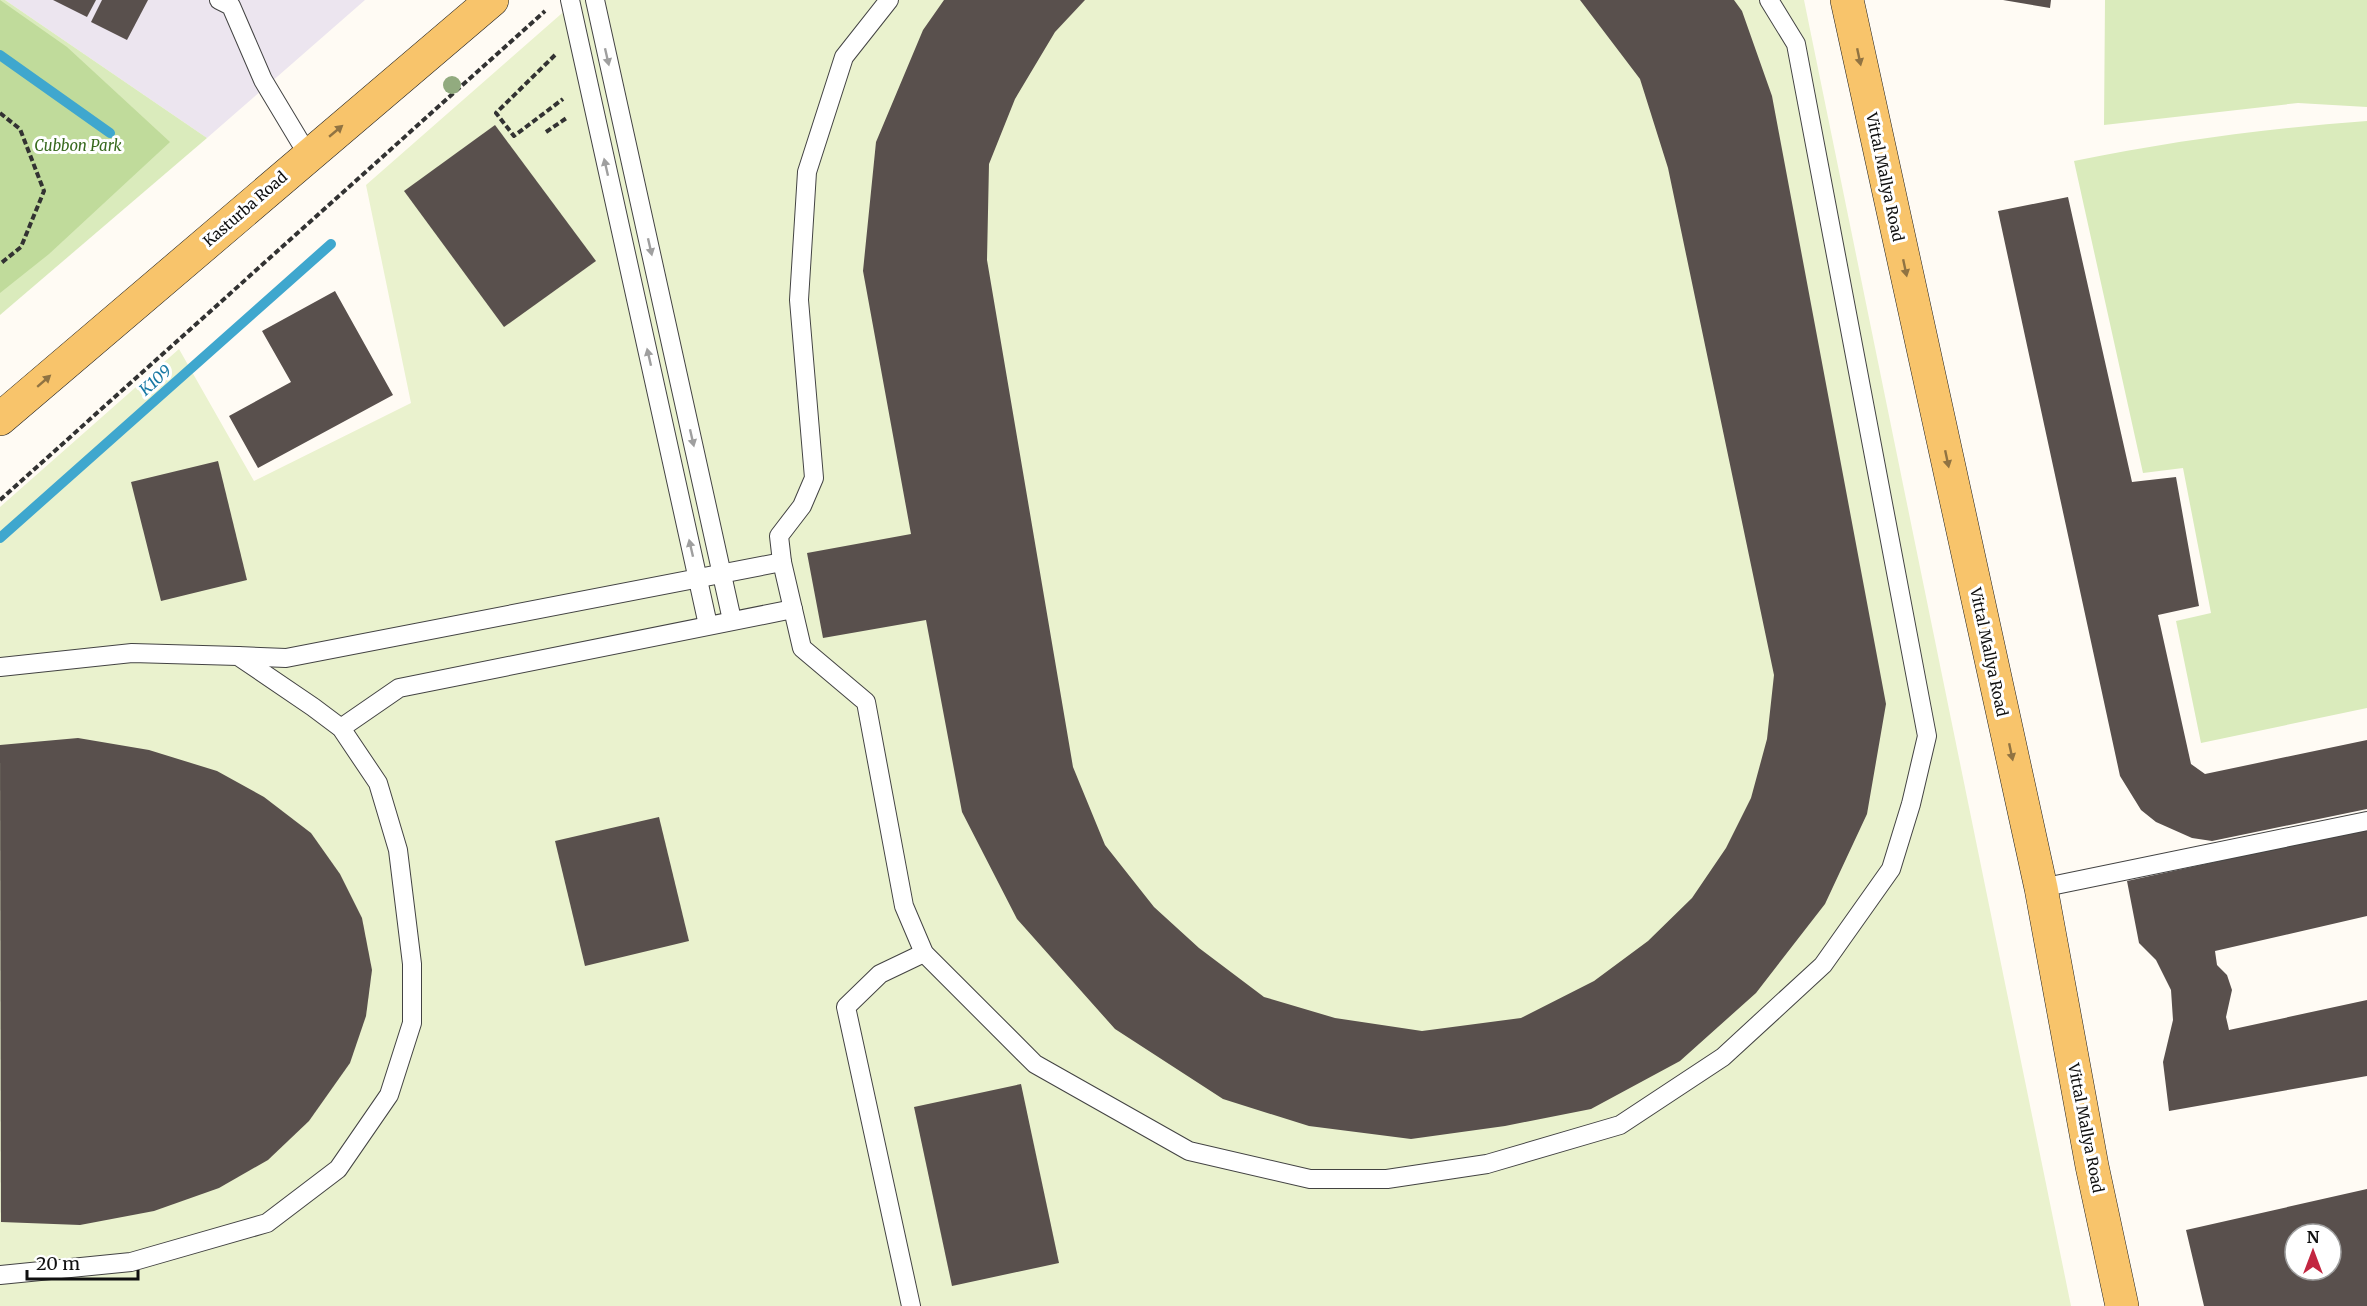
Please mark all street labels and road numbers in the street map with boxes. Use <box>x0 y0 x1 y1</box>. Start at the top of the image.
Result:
street label: Vittal Mallya Road <box>1862 110 1908 243</box>
street label: Kasturba Road <box>199 167 291 251</box>
street label: Vittal Mallya Road <box>1966 585 2012 718</box>
street label: Vittal Mallya Road <box>2064 1061 2108 1194</box>

